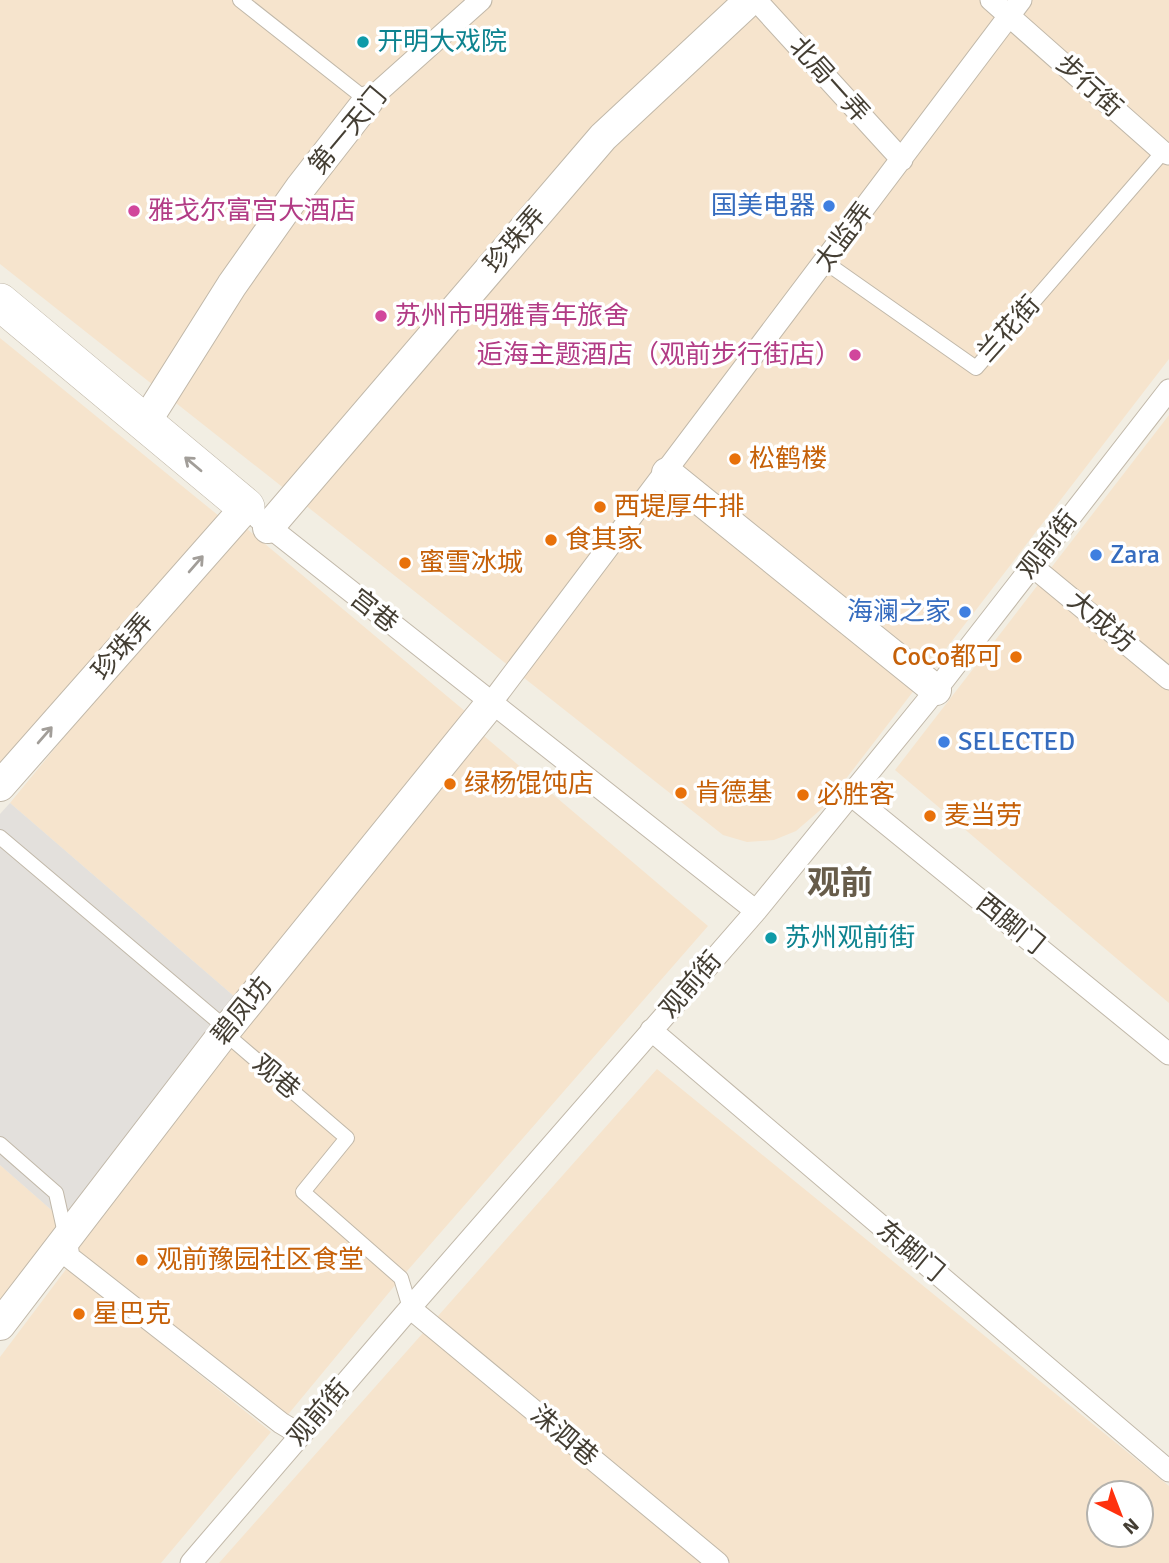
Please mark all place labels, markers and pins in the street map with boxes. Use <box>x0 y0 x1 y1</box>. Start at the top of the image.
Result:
place label: 开明大戏院 <box>377 26 507 58</box>
marker: 开明大戏院 <box>355 34 371 50</box>
place label: 国美电器 <box>711 190 815 222</box>
place label: 雅戈尔富宫大酒店 <box>148 195 356 227</box>
marker: 国美电器 <box>821 198 837 214</box>
marker: 雅戈尔富宫大酒店 <box>126 203 142 219</box>
place label: 苏州市明雅青年旅舍 <box>395 300 629 332</box>
marker: 苏州市明雅青年旅舍 <box>373 308 389 324</box>
place label: 逅海主题酒店（观前步行街店） <box>477 339 841 371</box>
marker: 逅海主题酒店（观前步行街店） <box>847 347 863 363</box>
place label: 松鹤楼 <box>749 443 827 475</box>
marker: 松鹤楼 <box>727 451 743 467</box>
place label: 西堤厚牛排 <box>614 491 744 523</box>
marker: 西堤厚牛排 <box>592 499 608 515</box>
place label: 食其家 <box>565 524 643 556</box>
marker: 食其家 <box>543 532 559 548</box>
place label: Zara <box>1110 539 1160 571</box>
place label: 蜜雪冰城 <box>419 547 523 579</box>
marker: Zara <box>1088 547 1104 563</box>
marker: 蜜雪冰城 <box>397 555 413 571</box>
place label: 海澜之家 <box>847 596 951 628</box>
marker: 海澜之家 <box>957 604 973 620</box>
place label: CoCo都可 <box>892 641 1002 673</box>
marker: CoCo都可 <box>1008 649 1024 665</box>
place label: SELECTED <box>958 726 1075 758</box>
marker: SELECTED <box>936 734 952 750</box>
place label: 绿杨馄饨店 <box>464 768 594 800</box>
marker: 绿杨馄饨店 <box>442 776 458 792</box>
place label: 肯德基 <box>695 777 773 809</box>
place label: 必胜客 <box>817 779 895 811</box>
marker: 肯德基 <box>673 785 689 801</box>
marker: 必胜客 <box>795 787 811 803</box>
place label: 麦当劳 <box>944 800 1022 832</box>
marker: 麦当劳 <box>922 808 938 824</box>
place label: 苏州观前街 <box>785 922 915 954</box>
marker: 苏州观前街 <box>763 930 779 946</box>
place label: 观前豫园社区食堂 <box>156 1244 364 1276</box>
marker: 观前豫园社区食堂 <box>134 1252 150 1268</box>
place label: 星巴克 <box>93 1298 171 1330</box>
marker: 星巴克 <box>71 1306 87 1322</box>

